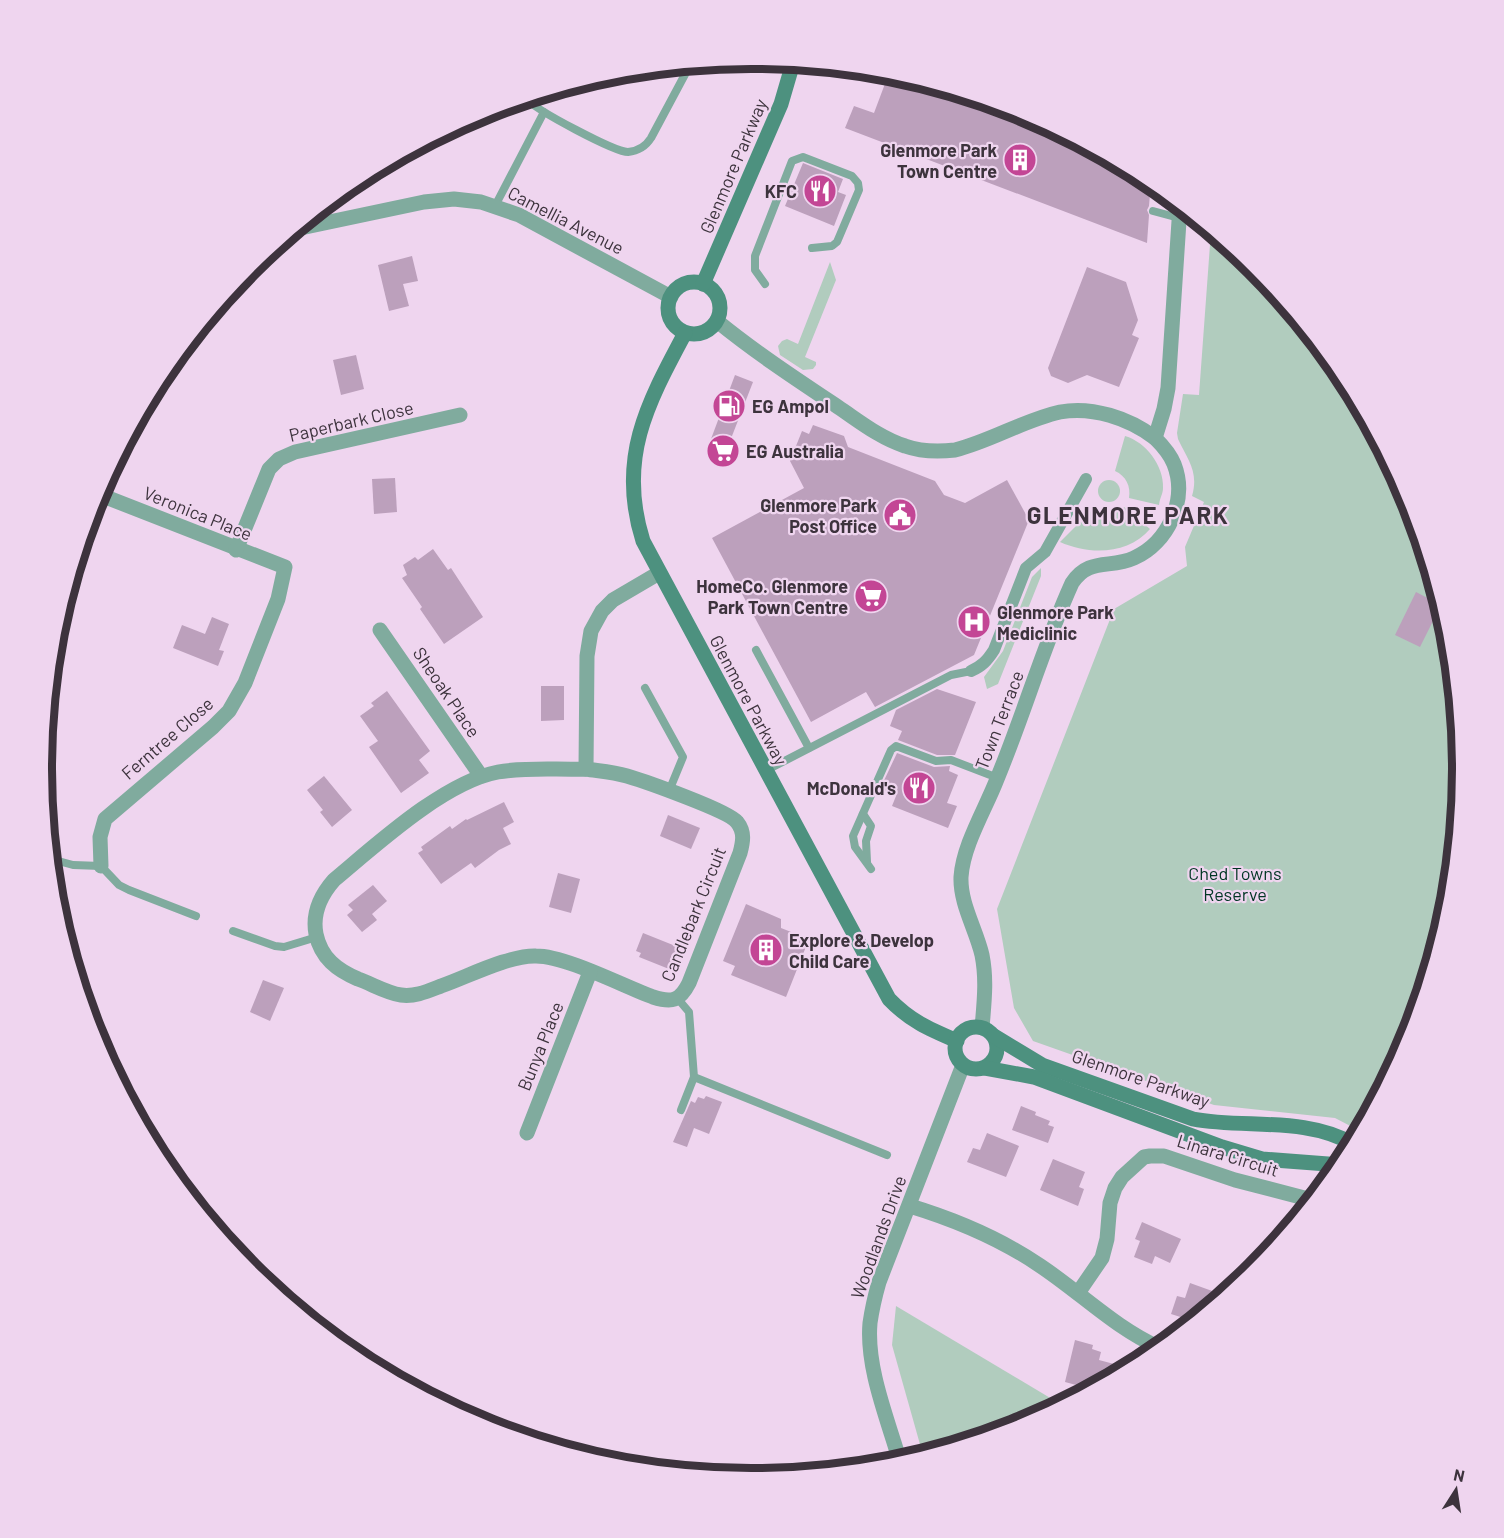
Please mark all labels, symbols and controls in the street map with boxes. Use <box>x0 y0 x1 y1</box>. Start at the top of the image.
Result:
street label: Glenmore Parkway <box>695 95 771 237</box>
place label: Glenmore Park Town Centre <box>880 139 997 182</box>
building icon: Glenmore Park Town Centre <box>1002 142 1038 178</box>
restaurant icon: KFC <box>802 173 838 209</box>
place label: KFC <box>765 180 797 202</box>
street label: Camellia Avenue <box>504 181 628 259</box>
fuel station icon: EG Ampol <box>711 388 747 424</box>
place label: EG Ampol <box>752 395 829 417</box>
street label: Paperbark Close <box>287 396 415 446</box>
supermarket icon: EG Australia <box>705 433 741 469</box>
place label: EG Australia <box>746 440 844 462</box>
street label: Veronica Place <box>141 481 255 545</box>
place label: Glenmore Park Post Office <box>760 494 877 537</box>
public building icon: Glenmore Park Post Office <box>882 497 918 533</box>
district label: GLENMORE PARK <box>1027 500 1229 529</box>
place label: HomeCo. Glenmore Park Town Centre <box>696 575 848 618</box>
supermarket icon: HomeCo. Glenmore Park Town Centre <box>853 578 889 614</box>
place label: Glenmore Park Mediclinic <box>997 601 1114 644</box>
hospital icon: Glenmore Park Mediclinic <box>956 604 992 640</box>
street label: Glenmore Parkway <box>705 631 793 769</box>
street label: Sheoak Place <box>409 643 485 741</box>
street label: Town Terrace <box>970 667 1028 773</box>
street label: Ferntree Close <box>117 692 217 784</box>
restaurant icon: McDonald's <box>901 770 937 806</box>
place label: McDonald's <box>807 777 896 799</box>
street label: Candlebark Circuit <box>656 843 730 985</box>
park label: Ched Towns Reserve <box>1188 862 1282 905</box>
place label: Explore & Develop Child Care <box>789 929 934 972</box>
building icon: Explore & Develop Child Care <box>748 932 784 968</box>
street label: Bunya Place <box>512 998 568 1094</box>
street label: Glenmore Parkway <box>1069 1044 1213 1112</box>
street label: Linara Circuit <box>1175 1129 1281 1181</box>
street label: Woodlands Drive <box>846 1172 910 1302</box>
north arrow <box>1426 1460 1486 1520</box>
text: N <box>1452 1464 1466 1485</box>

